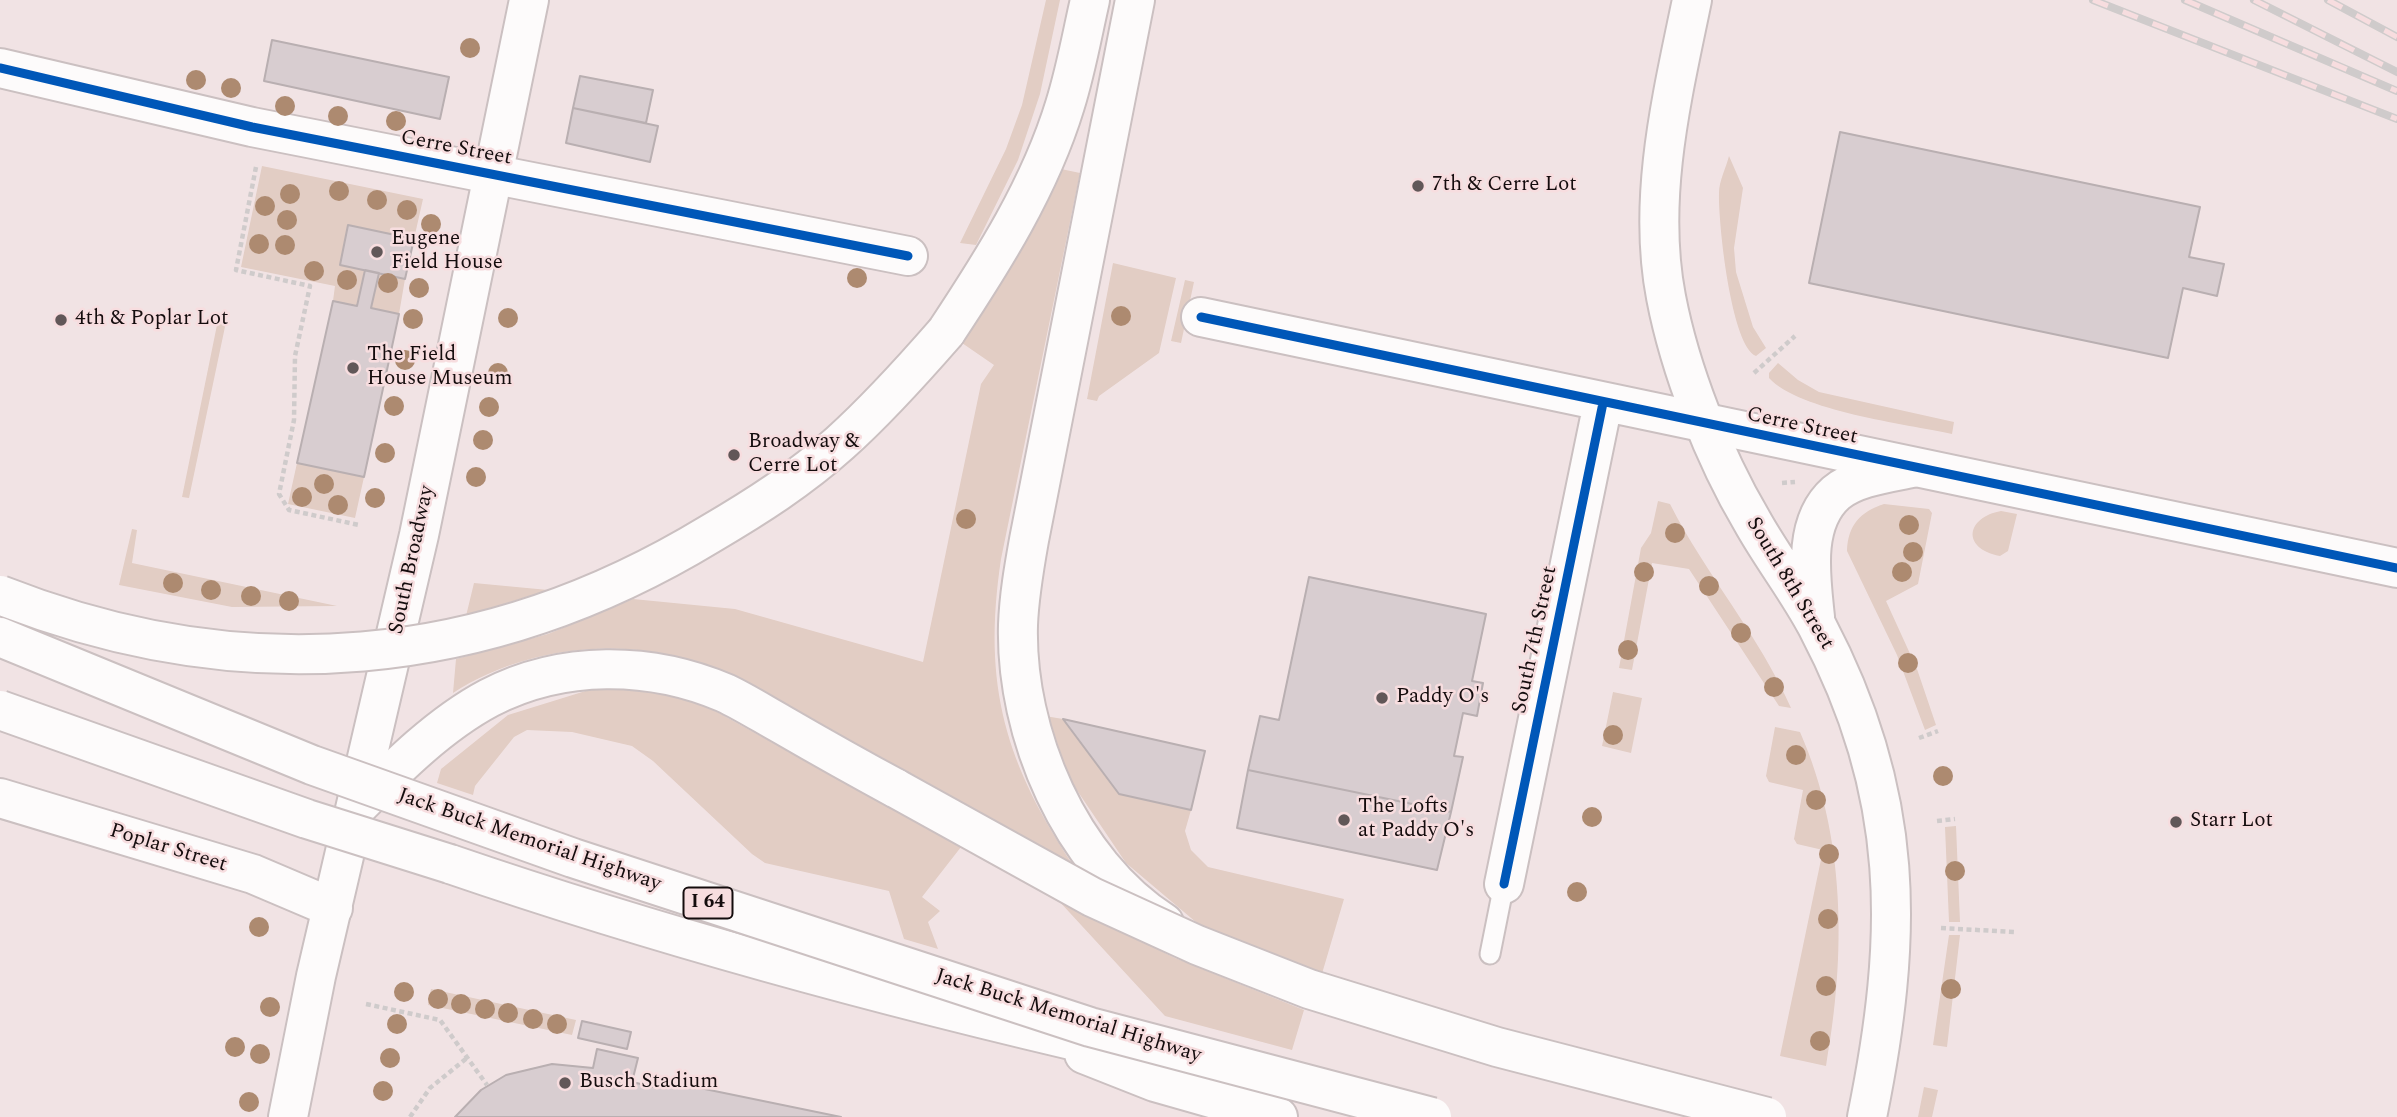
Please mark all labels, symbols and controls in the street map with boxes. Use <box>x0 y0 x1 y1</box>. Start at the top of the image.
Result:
street label: Cerre Street <box>398 126 514 172</box>
place label: 7th & Cerre Lot <box>1432 173 1577 199</box>
marker: 7th & Cerre Lot <box>1410 178 1426 194</box>
place label: Eugene Field House <box>391 227 503 277</box>
marker: Eugene Field House <box>369 244 385 260</box>
place label: 4th & Poplar Lot <box>75 307 229 333</box>
marker: 4th & Poplar Lot <box>53 312 69 328</box>
place label: The Field House Museum <box>367 343 513 393</box>
marker: The Field House Museum <box>345 360 361 376</box>
street label: Cerre Street <box>1744 403 1860 451</box>
place label: Broadway & Cerre Lot <box>748 430 860 480</box>
marker: Broadway & Cerre Lot <box>726 447 742 463</box>
street label: South Broadway <box>385 483 441 637</box>
street label: South 8th Street <box>1740 513 1838 655</box>
street label: South 7th Street <box>1508 564 1564 716</box>
place label: Paddy O's <box>1396 685 1489 711</box>
marker: Paddy O's <box>1374 690 1390 706</box>
street label: Jack Buck Memorial Highway <box>394 784 664 898</box>
place label: The Lofts at Paddy O's <box>1358 795 1474 845</box>
place label: Starr Lot <box>2190 809 2273 835</box>
marker: The Lofts at Paddy O's <box>1336 812 1352 828</box>
marker: Starr Lot <box>2168 814 2184 830</box>
street label: Poplar Street <box>106 819 230 879</box>
road number: I 64 <box>684 888 732 918</box>
street label: Jack Buck Memorial Highway <box>932 965 1204 1069</box>
place label: Busch Stadium <box>579 1070 718 1096</box>
marker: Busch Stadium <box>557 1075 573 1091</box>

